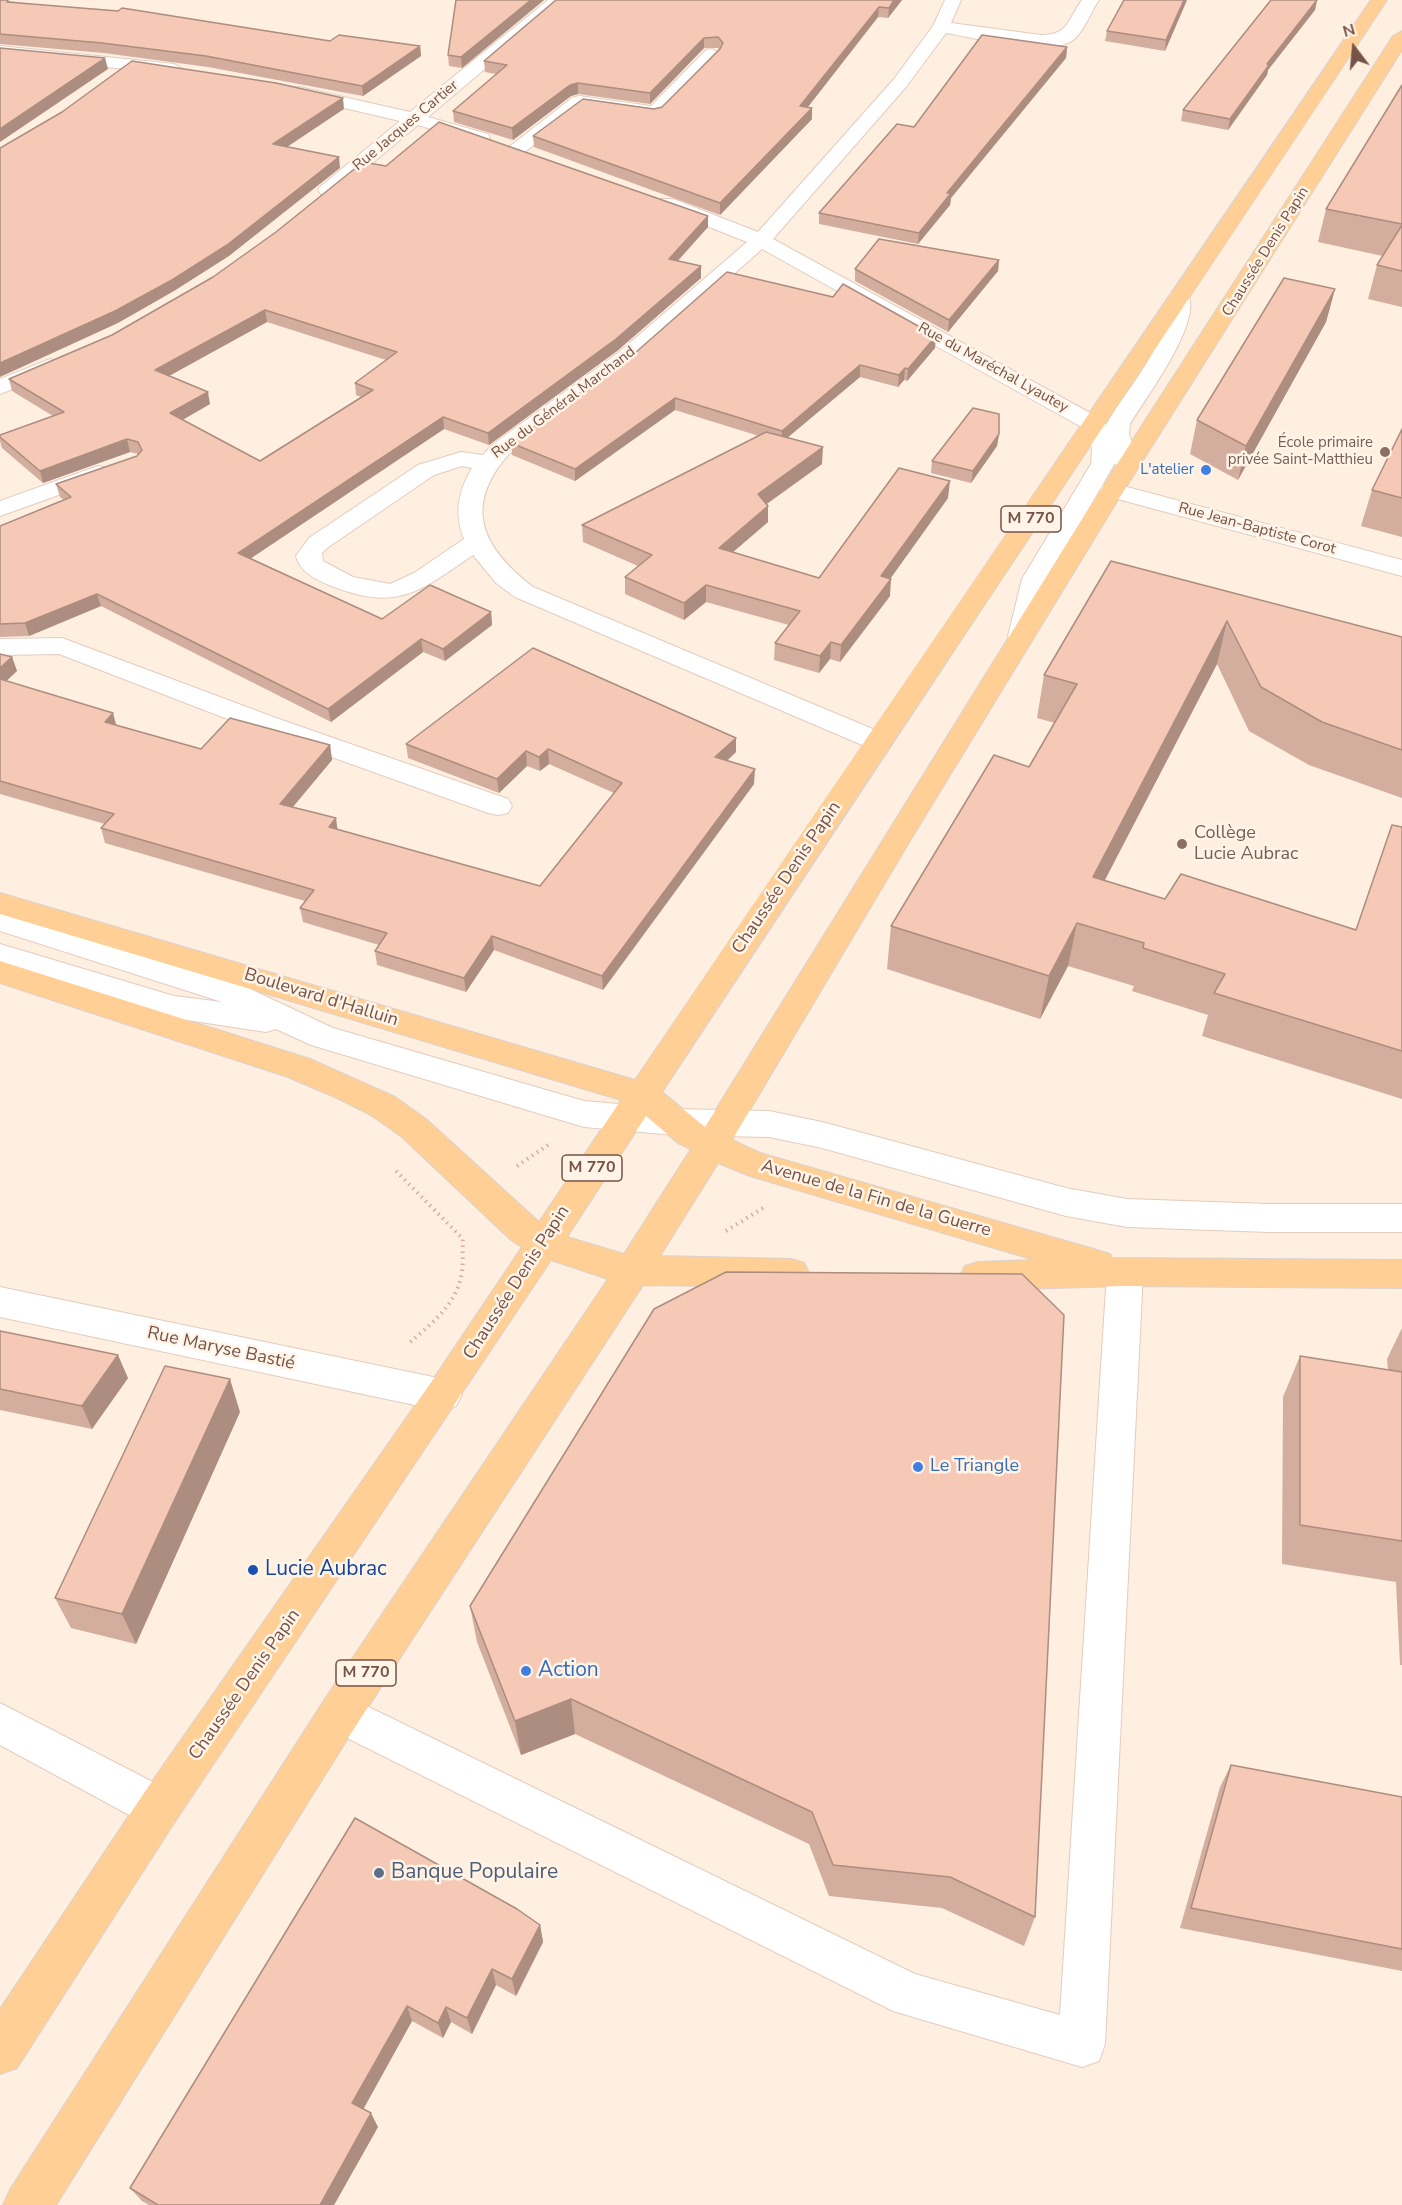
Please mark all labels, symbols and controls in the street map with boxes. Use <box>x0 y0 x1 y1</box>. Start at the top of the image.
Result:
north arrow <box>1324 18 1384 78</box>
text: N <box>1340 18 1358 43</box>
street label: Rue Jacques Cartier <box>350 77 462 175</box>
street label: Chaussée Denis Papin <box>1219 184 1313 320</box>
street label: Rue du Maréchal Lyautey <box>915 319 1071 417</box>
street label: Rue du Général Marchand <box>489 343 639 463</box>
place label: École primaire privée Saint-Matthieu <box>1228 434 1373 469</box>
marker: École primaire privée Saint-Matthieu <box>1378 445 1392 459</box>
place label: L'atelier <box>1140 461 1194 479</box>
marker: L'atelier <box>1199 463 1213 477</box>
street label: Rue Jean-Baptiste Corot <box>1176 499 1338 559</box>
road number: M 770 <box>1001 506 1061 532</box>
street label: Chaussée Denis Papin <box>728 798 846 958</box>
place label: Collège Lucie Aubrac <box>1194 823 1298 866</box>
marker: Collège Lucie Aubrac <box>1175 837 1189 851</box>
street label: Boulevard d'Halluin <box>241 964 401 1032</box>
road number: M 770 <box>562 1155 622 1181</box>
street label: Avenue de la Fin de la Guerre <box>759 1156 993 1242</box>
street label: Chaussée Denis Papin <box>459 1202 575 1364</box>
street label: Rue Maryse Bastié <box>145 1323 297 1375</box>
place label: Le Triangle <box>930 1456 1019 1478</box>
marker: Le Triangle <box>911 1460 925 1474</box>
place label: Lucie Aubrac <box>265 1557 387 1583</box>
marker: Lucie Aubrac <box>246 1563 260 1577</box>
street label: Chaussée Denis Papin <box>185 1605 305 1765</box>
place label: Action <box>538 1658 599 1684</box>
road number: M 770 <box>336 1660 396 1686</box>
marker: Action <box>519 1664 533 1678</box>
place label: Banque Populaire <box>391 1860 558 1886</box>
marker: Banque Populaire <box>372 1866 386 1880</box>

